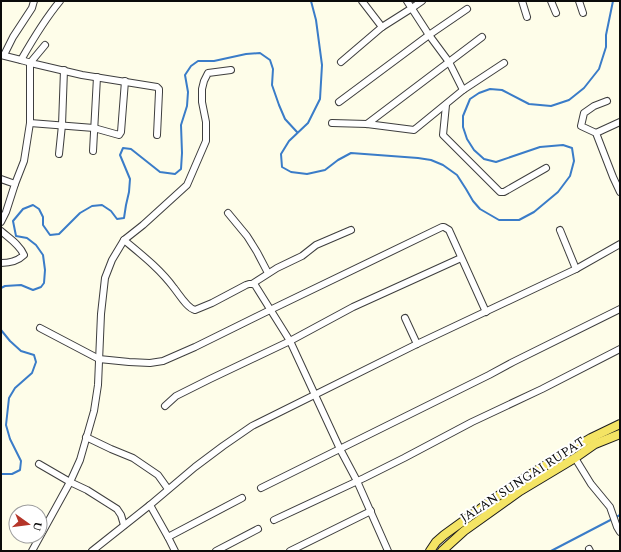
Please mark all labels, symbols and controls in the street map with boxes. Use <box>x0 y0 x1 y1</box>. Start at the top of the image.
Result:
street label: JALAN SUNGAI RUPAT <box>456 432 589 528</box>
north arrow <box>8 504 48 544</box>
text: U <box>28 520 47 533</box>

